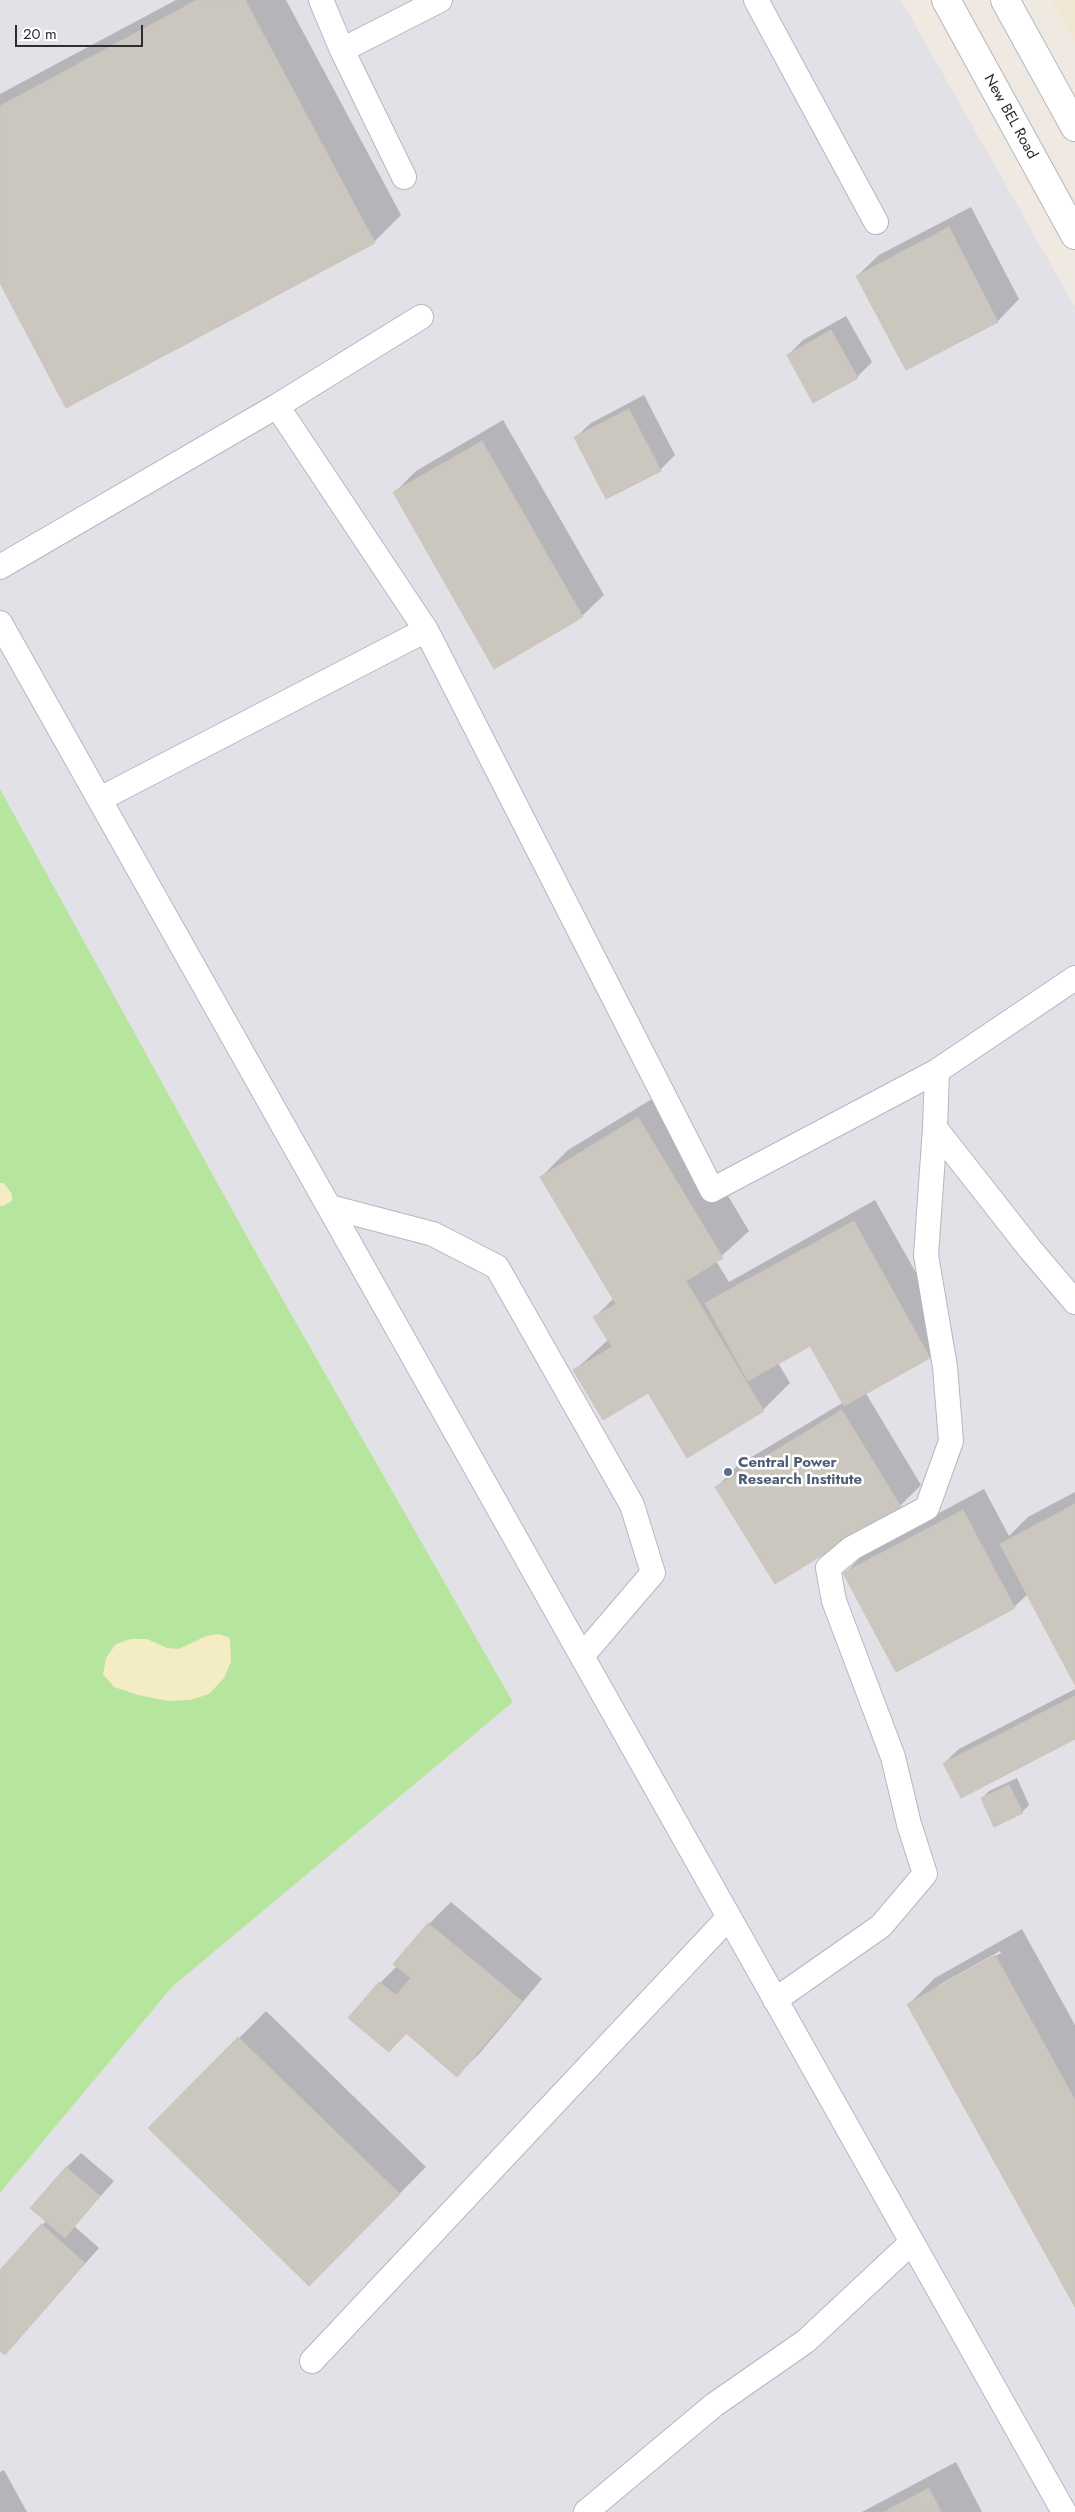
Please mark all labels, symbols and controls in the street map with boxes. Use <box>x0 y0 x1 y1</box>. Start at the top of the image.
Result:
scale bar <box>18 15 145 47</box>
text: 20 m <box>23 23 57 45</box>
street label: New BEL Road <box>979 72 1041 162</box>
place label: Central Power Research Institute <box>738 1454 862 1489</box>
marker: Central Power Research Institute <box>722 1466 734 1478</box>

